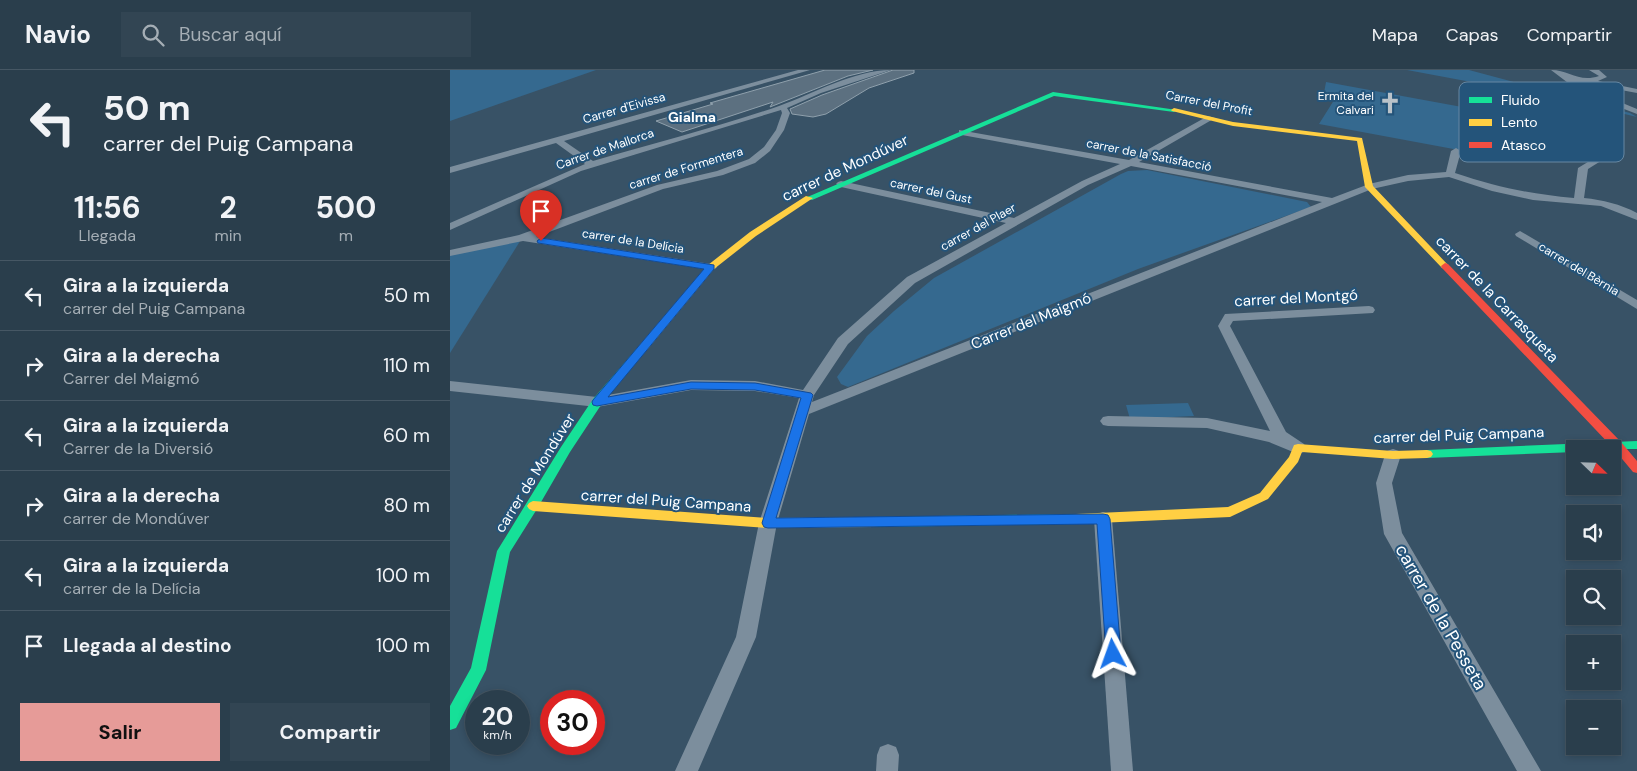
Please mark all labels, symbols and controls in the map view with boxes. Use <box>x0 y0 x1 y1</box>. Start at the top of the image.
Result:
search box <box>121 12 471 57</box>
text: Navio <box>25 19 91 50</box>
icon: search <box>139 21 167 49</box>
text: Buscar aquí <box>179 22 282 47</box>
text: Mapa <box>1372 23 1418 47</box>
text: Capas <box>1446 23 1499 47</box>
text: Compartir <box>1527 23 1612 47</box>
legend <box>1459 82 1624 162</box>
text: 50 m <box>103 85 191 131</box>
street label: Carrer del Profit <box>1164 87 1254 119</box>
place label: Ermita del Calvari <box>1318 88 1374 118</box>
street label: Carrer d'Eivissa <box>581 89 667 127</box>
icon: left <box>20 90 85 155</box>
church icon: Ermita del Calvari <box>1377 90 1403 116</box>
text: Fluido <box>1501 91 1540 109</box>
district label: Gialma <box>668 108 716 126</box>
text: Lento <box>1501 113 1538 131</box>
street label: Carrer de Mallorca <box>554 125 656 173</box>
text: carrer del Puig Campana <box>103 129 353 158</box>
street label: carrer de Mondúver <box>779 130 912 206</box>
street label: carrer de la Satisfacció <box>1085 135 1213 175</box>
text: Atasco <box>1501 136 1546 154</box>
street label: carrer de Formentera <box>627 143 745 193</box>
street label: carrer del Gust <box>889 175 974 208</box>
text: 11:56 <box>74 188 141 227</box>
text: 2 <box>219 188 237 227</box>
text: 500 <box>315 188 376 227</box>
pin <box>520 190 562 241</box>
icon: arrive <box>527 197 555 225</box>
street label: carrer del Plaer <box>937 199 1019 254</box>
text: Llegada <box>79 225 136 246</box>
text: min <box>214 225 242 246</box>
text: m <box>339 225 353 246</box>
street label: carrer de la Delícia <box>581 225 685 257</box>
street label: carrer de la Carrasqueta <box>1431 231 1563 367</box>
street label: carrer del Bèrnia <box>1536 239 1622 299</box>
text: Gira a la izquierda <box>63 273 229 298</box>
icon: left <box>20 282 48 310</box>
text: 50 m <box>383 283 430 308</box>
street label: carrer del Montgó <box>1234 285 1358 311</box>
street label: Carrer del Maigmó <box>968 288 1094 354</box>
text: carrer del Puig Campana <box>63 298 245 319</box>
text: Gira a la derecha <box>63 343 220 368</box>
icon: right <box>20 352 48 380</box>
text: 110 m <box>383 353 430 378</box>
text: Carrer del Maigmó <box>63 368 200 389</box>
street label: carrer de Mondúver <box>490 409 580 537</box>
text: Gira a la izquierda <box>63 413 229 438</box>
icon: left <box>20 422 48 450</box>
street label: carrer del Puig Campana <box>1373 422 1545 448</box>
text: 60 m <box>383 423 430 448</box>
text: Carrer de la Diversió <box>63 438 213 459</box>
north arrow <box>1566 440 1621 495</box>
map controls <box>1566 440 1621 755</box>
text: Gira a la derecha <box>63 483 220 508</box>
street label: carrer del Puig Campana <box>580 485 752 517</box>
icon: right <box>20 492 48 520</box>
text: 80 m <box>383 493 430 518</box>
button: sound <box>1566 505 1621 560</box>
text: carrer de Mondúver <box>63 508 209 529</box>
street label: carrer de la Pesseta <box>1389 540 1493 694</box>
text: Gira a la izquierda <box>63 553 229 578</box>
icon: left <box>20 562 48 590</box>
text: 100 m <box>376 563 430 588</box>
button: search <box>1566 570 1621 625</box>
text: carrer de la Delícia <box>63 578 201 599</box>
position arrow <box>1086 627 1138 679</box>
icon: arrive <box>20 632 48 660</box>
text: Llegada al destino <box>63 633 232 658</box>
text: 100 m <box>376 633 430 658</box>
button: + <box>1566 635 1621 690</box>
speed limit sign: 30 <box>540 690 605 755</box>
text: 20 <box>482 700 513 733</box>
button: − <box>1566 700 1621 755</box>
button: Salir <box>20 703 220 761</box>
button: Compartir <box>230 703 430 761</box>
text: km/h <box>483 727 512 743</box>

